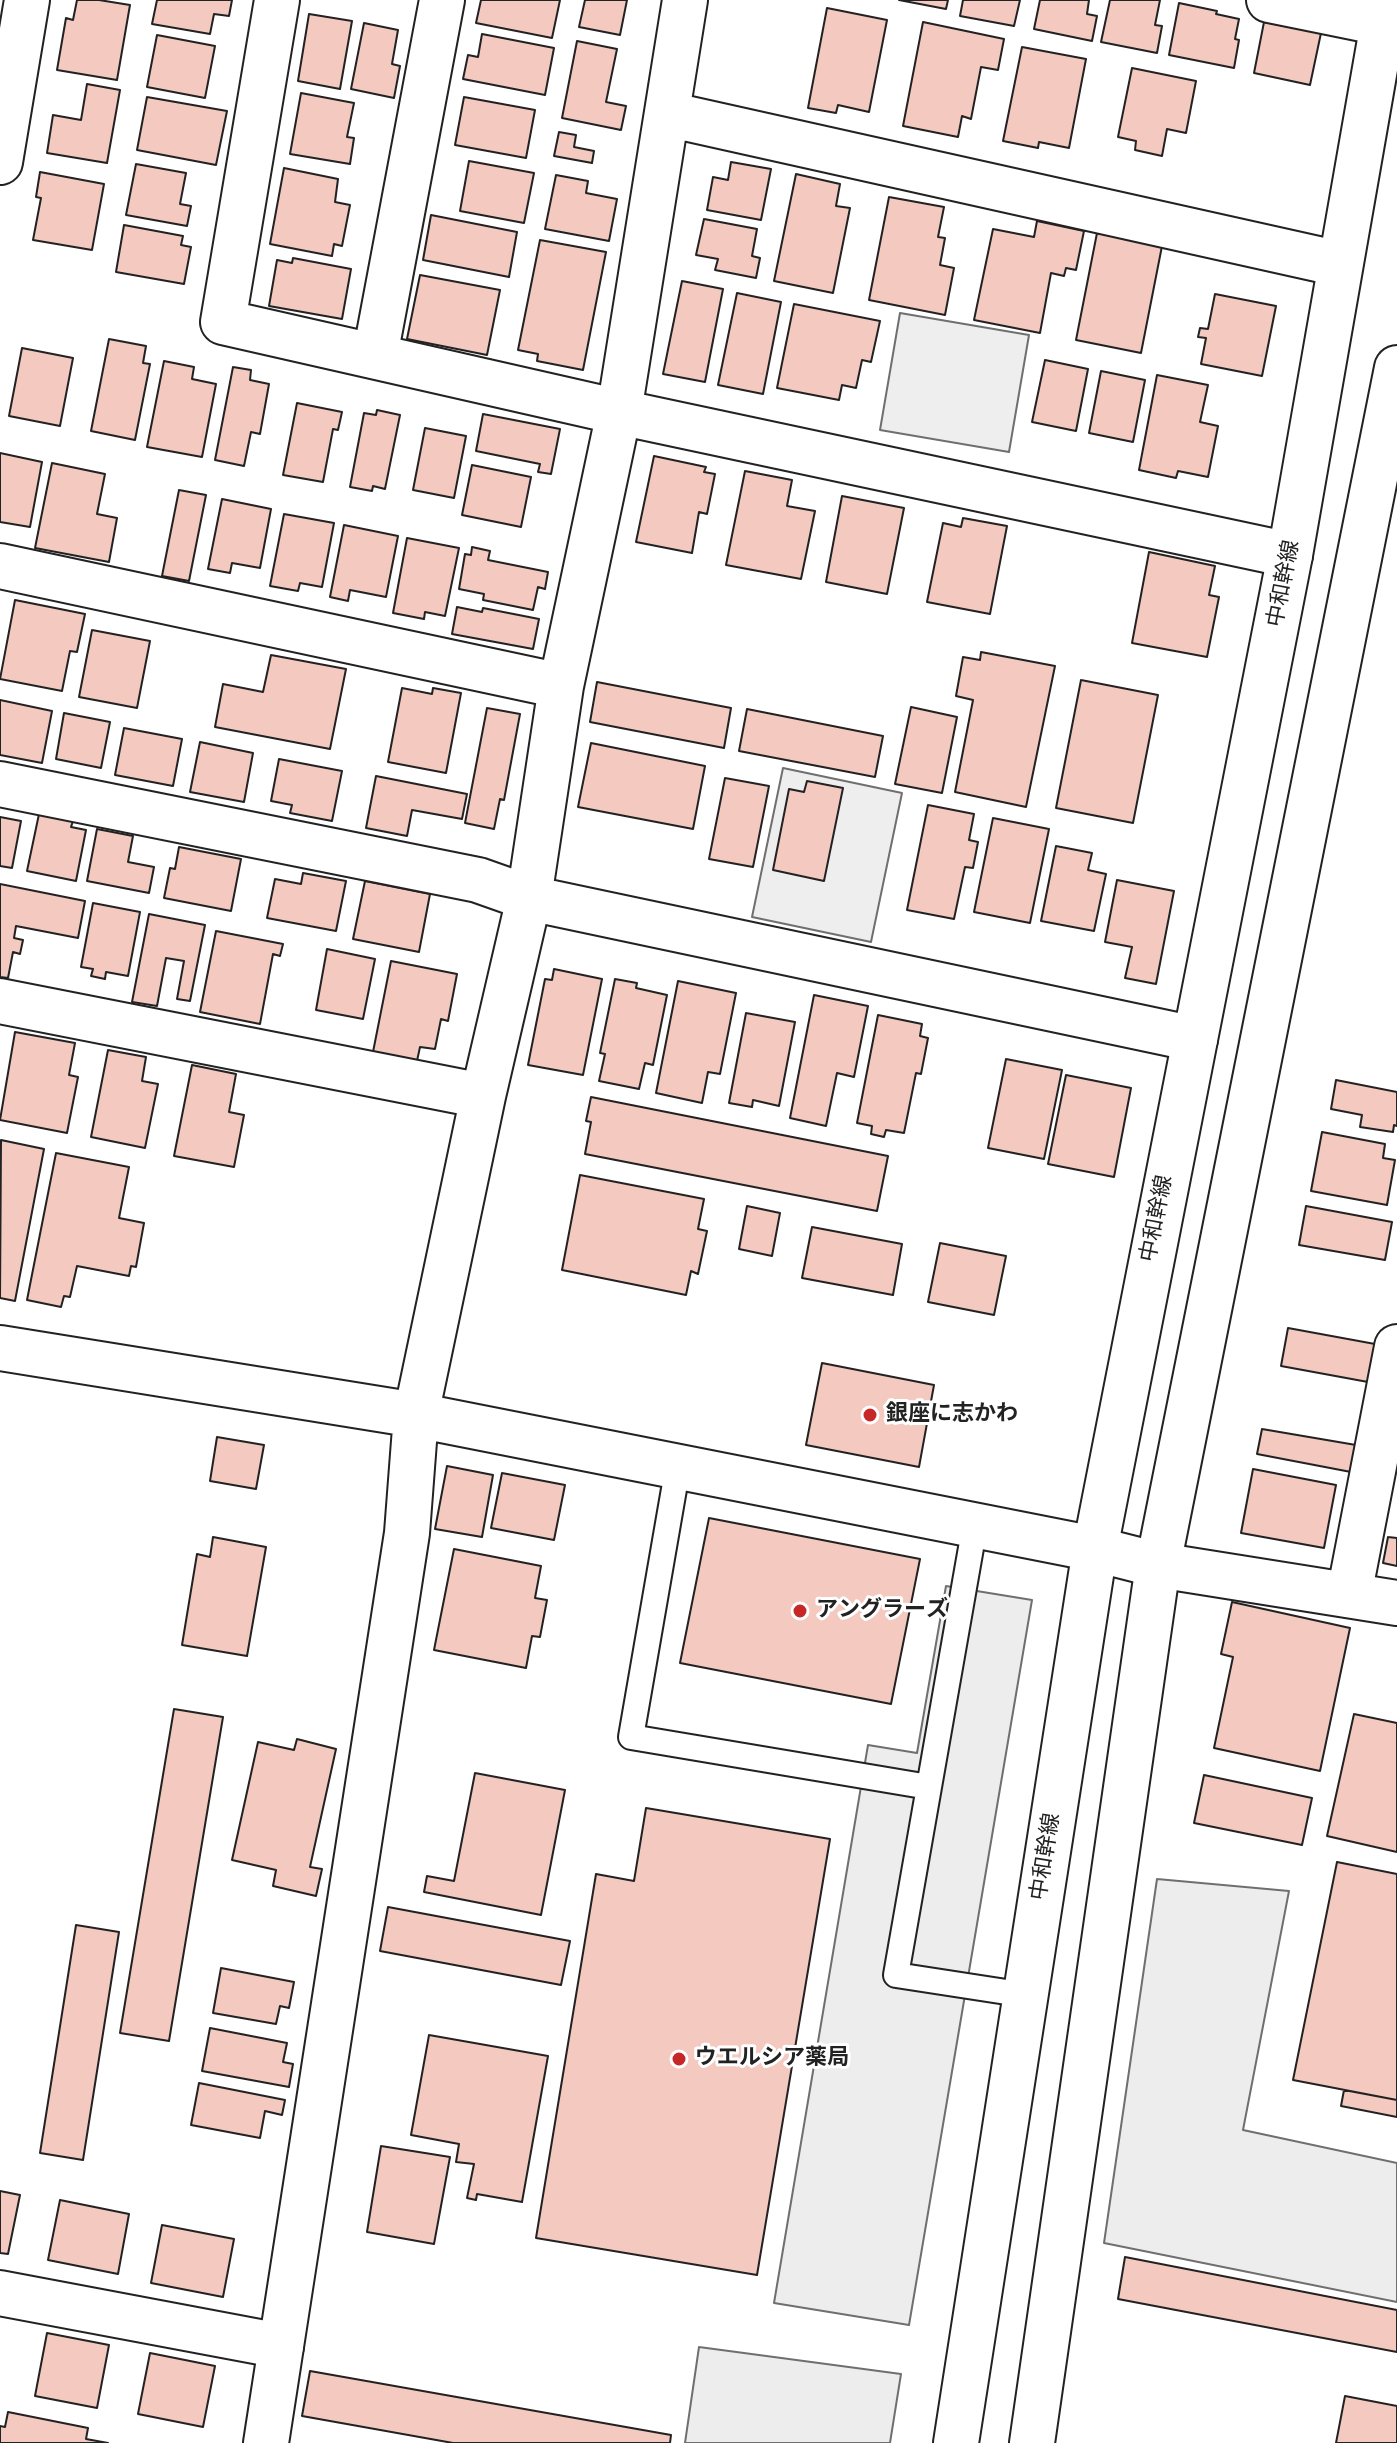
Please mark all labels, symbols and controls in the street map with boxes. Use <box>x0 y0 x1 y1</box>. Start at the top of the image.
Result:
street label: 中和幹線 <box>1264 538 1306 630</box>
street label: 中和幹線 <box>1137 1173 1179 1265</box>
place label: 銀座に志かわ <box>886 1402 1018 1428</box>
marker: 銀座に志かわ <box>861 1406 879 1424</box>
place label: アングラーズ <box>816 1598 948 1624</box>
marker: アングラーズ <box>791 1602 809 1620</box>
street label: 中和幹線 <box>1027 1811 1067 1903</box>
place label: ウエルシア薬局 <box>695 2046 849 2072</box>
marker: ウエルシア薬局 <box>670 2050 688 2068</box>

